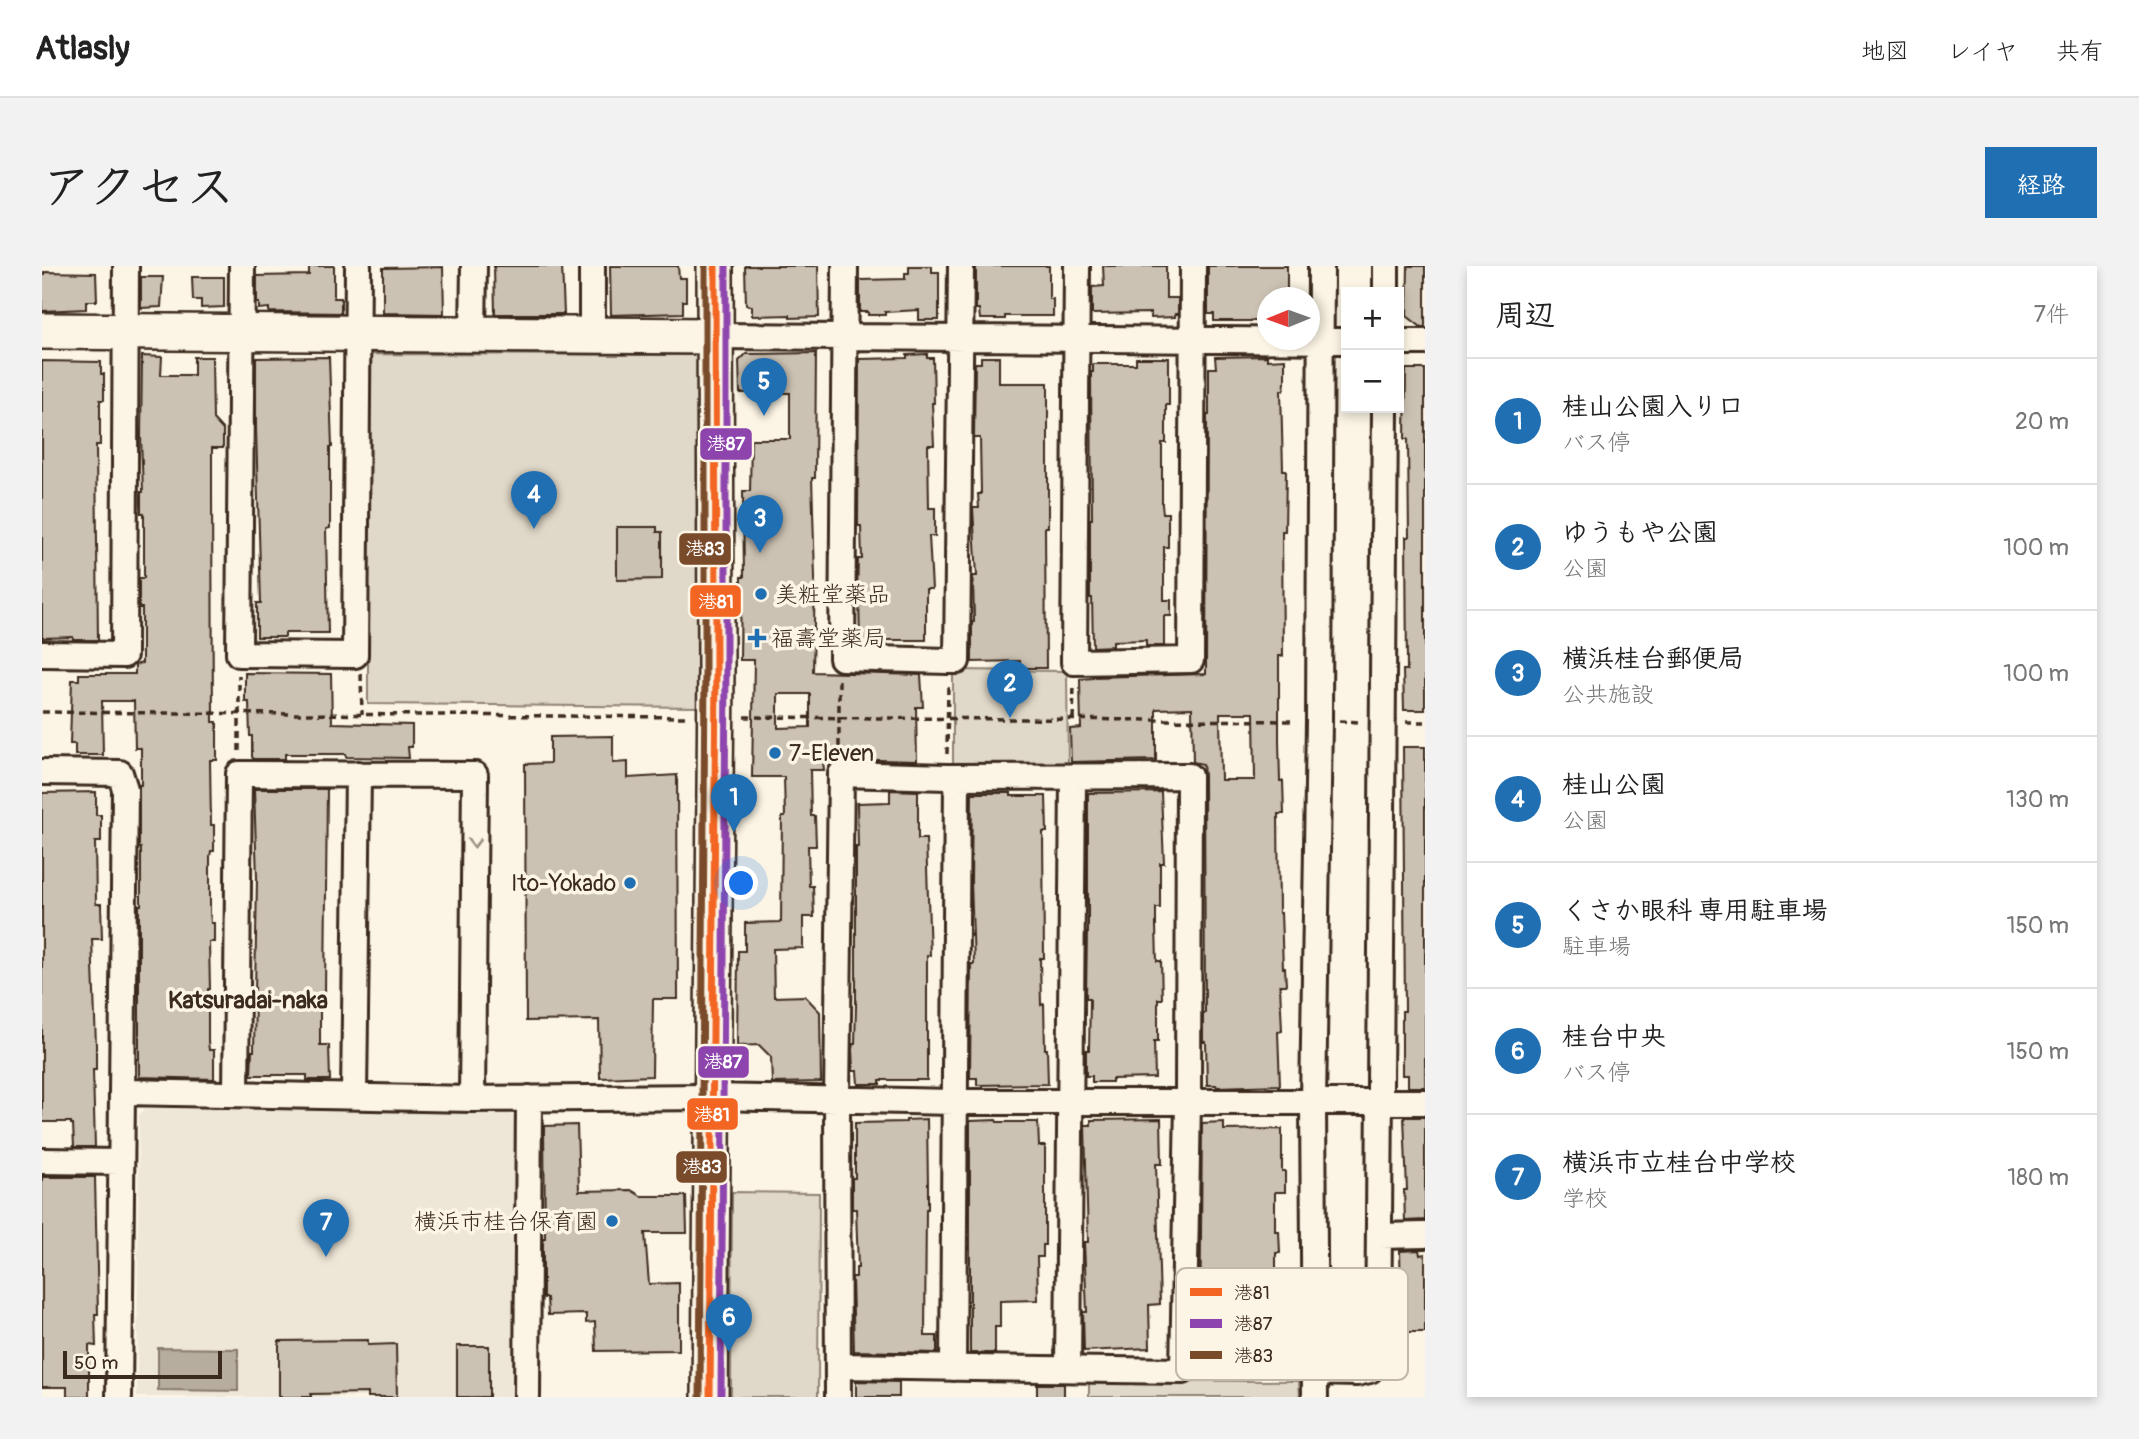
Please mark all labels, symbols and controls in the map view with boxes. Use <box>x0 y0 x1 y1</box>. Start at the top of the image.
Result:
text: Atlasly <box>35 28 130 69</box>
text: 地図 <box>1861 37 1909 66</box>
text: レイヤ <box>1947 37 2018 66</box>
text: 共有 <box>2056 37 2104 66</box>
button: 経路 <box>1985 147 2097 218</box>
text: アクセス <box>42 157 235 218</box>
north arrow <box>1257 287 1320 350</box>
map controls <box>1341 287 1404 413</box>
button: + <box>1341 287 1404 350</box>
text: 周辺 <box>1495 297 1555 334</box>
text: 7件 <box>2034 300 2069 329</box>
button: − <box>1341 350 1404 413</box>
pin: 5 <box>741 358 787 416</box>
text: 桂山公園入り口 <box>1562 391 1744 423</box>
text: 1 <box>1514 407 1523 436</box>
text: 20 m <box>2015 407 2069 436</box>
line badge: 港87 <box>699 427 753 461</box>
text: バス停 <box>1562 428 1631 457</box>
text: 港87 <box>707 432 746 456</box>
pin: 4 <box>511 471 557 529</box>
pin: 3 <box>737 495 783 553</box>
text: ゆうもや公園 <box>1562 517 1718 549</box>
line badge: 港83 <box>678 532 732 566</box>
text: 2 <box>1512 533 1524 562</box>
text: 100 m <box>2003 533 2069 562</box>
text: 港83 <box>685 537 725 561</box>
text: 公園 <box>1562 554 1608 583</box>
place label: 美粧堂薬品 <box>775 580 890 609</box>
line badge: 港81 <box>689 584 742 618</box>
marker: 美粧堂薬品 <box>753 586 769 602</box>
text: 港81 <box>698 590 734 614</box>
place label: 福壽堂薬局 <box>771 624 886 653</box>
marker: 福壽堂薬局 <box>749 630 765 646</box>
text: 横浜桂台郵便局 <box>1562 643 1744 675</box>
text: 3 <box>1512 659 1524 688</box>
text: 100 m <box>2003 659 2069 688</box>
pin: 2 <box>987 660 1033 718</box>
text: 公共施設 <box>1562 680 1654 709</box>
place label: 7-Eleven <box>789 739 874 768</box>
marker: 7-Eleven <box>767 745 783 761</box>
text: 桂山公園 <box>1562 769 1666 801</box>
pin: 1 <box>711 774 757 832</box>
text: 4 <box>1511 785 1525 814</box>
text: 130 m <box>2006 785 2069 814</box>
text: 公園 <box>1562 806 1608 835</box>
one-way arrow <box>466 838 482 849</box>
your location <box>724 866 758 900</box>
place label: Ito-Yokado <box>511 869 616 898</box>
marker: Ito-Yokado <box>622 875 638 891</box>
text: くさか眼科 専用駐車場 <box>1562 895 1828 927</box>
text: 5 <box>1512 911 1524 940</box>
text: 150 m <box>2006 911 2069 940</box>
text: 駐車場 <box>1562 932 1631 961</box>
district label: Katsuradai-naka <box>168 986 328 1015</box>
text: 桂台中央 <box>1562 1021 1666 1053</box>
text: 6 <box>1511 1037 1525 1066</box>
text: 150 m <box>2006 1037 2069 1066</box>
line badge: 港87 <box>697 1045 750 1079</box>
text: 港87 <box>704 1050 743 1074</box>
text: バス停 <box>1562 1058 1631 1087</box>
line badge: 港81 <box>686 1097 739 1131</box>
text: 港81 <box>694 1103 730 1127</box>
text: 横浜市立桂台中学校 <box>1562 1147 1796 1179</box>
line badge: 港83 <box>675 1150 728 1184</box>
text: 港83 <box>682 1155 722 1179</box>
text: 7 <box>1512 1163 1524 1192</box>
text: 180 m <box>2007 1163 2069 1192</box>
text: 学校 <box>1562 1184 1608 1213</box>
pin: 7 <box>303 1199 349 1257</box>
place label: 横浜市桂台保育園 <box>414 1207 598 1236</box>
marker: 横浜市桂台保育園 <box>604 1213 620 1229</box>
legend <box>1176 1268 1408 1380</box>
text: 港81 <box>1234 1281 1270 1305</box>
pin: 6 <box>706 1294 752 1352</box>
text: 港87 <box>1234 1312 1273 1336</box>
text: 港83 <box>1234 1344 1273 1368</box>
scale bar <box>63 1348 222 1380</box>
text: 50 m <box>74 1351 118 1375</box>

